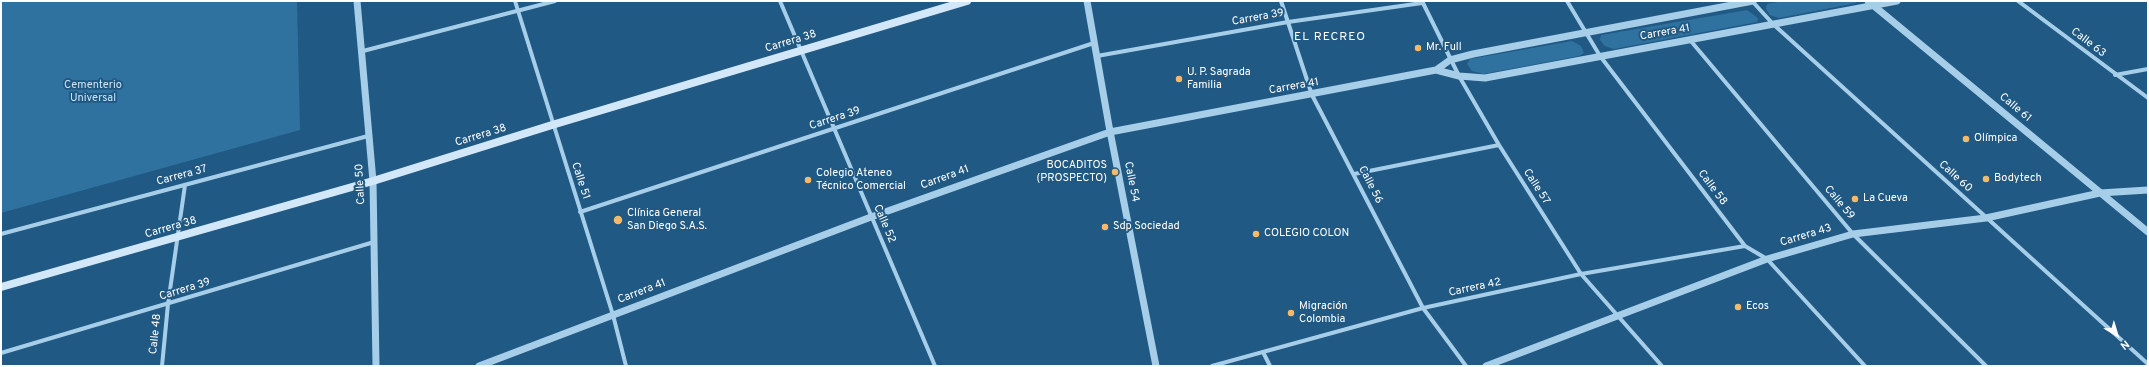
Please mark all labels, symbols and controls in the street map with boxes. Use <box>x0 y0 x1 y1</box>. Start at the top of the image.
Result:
street label: Carrera 39 <box>1231 7 1285 29</box>
street label: Carrera 41 <box>1639 22 1691 44</box>
street label: Calle 63 <box>2068 26 2108 60</box>
street label: Carrera 38 <box>764 28 818 56</box>
district label: EL RECREO <box>1294 31 1366 45</box>
place label: Mr. Full <box>1426 41 1462 55</box>
marker: Mr. Full <box>1413 43 1423 53</box>
place label: U. P. Sagrada Familia <box>1187 66 1251 92</box>
marker: U. P. Sagrada Familia <box>1174 74 1184 84</box>
street label: Carrera 41 <box>1268 76 1320 98</box>
park label: Cementerio Universal <box>64 79 122 105</box>
street label: Calle 61 <box>1996 91 2034 125</box>
street label: Carrera 39 <box>808 105 862 133</box>
street label: Carrera 38 <box>454 122 508 150</box>
place label: Olímpica <box>1974 132 2017 146</box>
marker: Olímpica <box>1961 134 1971 144</box>
street label: Calle 60 <box>1935 158 1975 196</box>
place label: BOCADITOS (PROSPECTO) <box>1036 159 1107 185</box>
street label: Calle 51 <box>568 161 592 201</box>
street label: Calle 54 <box>1121 161 1141 203</box>
street label: Carrera 37 <box>155 163 209 189</box>
street label: Calle 50 <box>353 163 369 205</box>
street label: Carrera 41 <box>919 163 971 193</box>
street label: Calle 56 <box>1355 164 1385 206</box>
place label: Colegio Ateneo Técnico Comercial <box>816 167 906 193</box>
marker: BOCADITOS (PROSPECTO) <box>1110 167 1120 177</box>
street label: Calle 57 <box>1520 167 1552 207</box>
street label: Calle 58 <box>1694 168 1730 208</box>
place label: Bodytech <box>1994 172 2042 186</box>
marker: Bodytech <box>1981 174 1991 184</box>
marker: Colegio Ateneo Técnico Comercial <box>803 175 813 185</box>
street label: Calle 59 <box>1821 183 1857 223</box>
place label: La Cueva <box>1863 192 1908 206</box>
marker: La Cueva <box>1850 194 1860 204</box>
street label: Calle 52 <box>870 203 898 245</box>
place label: Clínica General San Diego S.A.S. <box>627 207 707 233</box>
street label: Carrera 38 <box>144 214 198 242</box>
marker: Clínica General San Diego S.A.S. <box>612 214 624 226</box>
place label: Sdp Sociedad <box>1113 220 1180 234</box>
marker: Sdp Sociedad <box>1100 222 1110 232</box>
street label: Carrera 43 <box>1779 222 1833 250</box>
place label: COLEGIO COLON <box>1264 227 1349 241</box>
marker: COLEGIO COLON <box>1251 229 1261 239</box>
street label: Carrera 39 <box>158 276 212 304</box>
street label: Carrera 42 <box>1448 276 1502 300</box>
street label: Carrera 41 <box>616 277 668 307</box>
place label: Migración Colombia <box>1299 300 1348 326</box>
place label: Ecos <box>1746 300 1769 314</box>
marker: Ecos <box>1733 302 1743 312</box>
marker: Migración Colombia <box>1286 308 1296 318</box>
street label: Calle 48 <box>147 313 165 355</box>
north arrow <box>2097 315 2137 355</box>
text: N <box>2117 337 2132 352</box>

